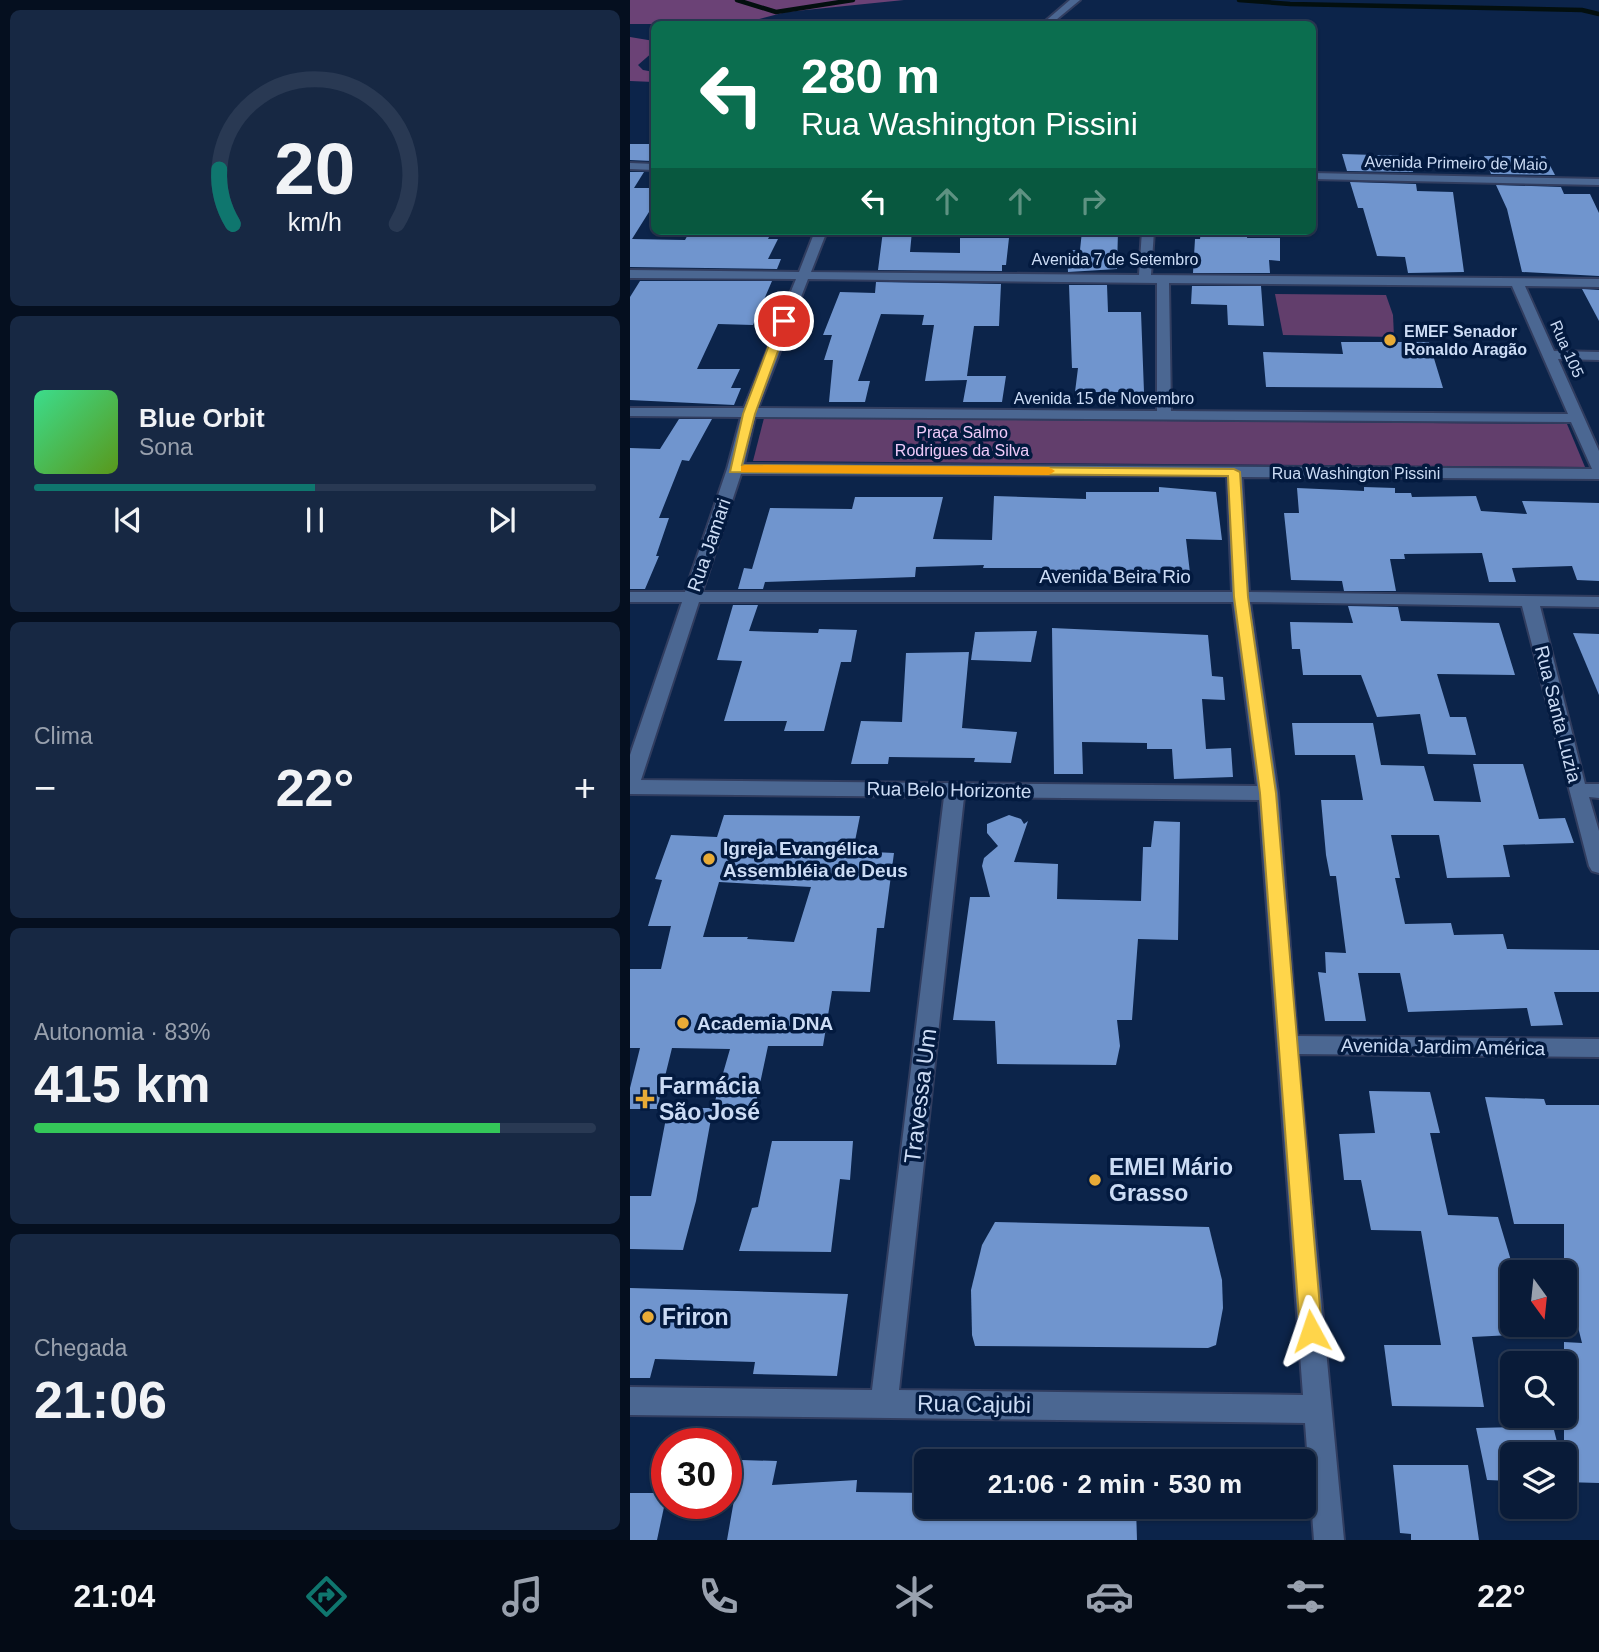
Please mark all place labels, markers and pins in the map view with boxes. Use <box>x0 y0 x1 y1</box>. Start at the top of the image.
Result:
pin <box>754 291 814 351</box>
place label: EMEF Senador Ronaldo Aragão <box>1404 323 1527 358</box>
marker: EMEF Senador Ronaldo Aragão <box>1382 332 1398 348</box>
place label: Igreja Evangélica Assembléia de Deus <box>723 838 908 881</box>
marker: Igreja Evangélica Assembléia de Deus <box>701 851 717 867</box>
place label: Academia DNA <box>697 1013 833 1034</box>
marker: Academia DNA <box>675 1015 691 1031</box>
place label: Farmácia São José <box>659 1073 760 1125</box>
marker: Farmácia São José <box>637 1091 653 1107</box>
place label: EMEI Mário Grasso <box>1109 1154 1233 1206</box>
marker: EMEI Mário Grasso <box>1087 1172 1103 1188</box>
place label: Friron <box>662 1304 728 1330</box>
marker: Friron <box>640 1309 656 1325</box>

